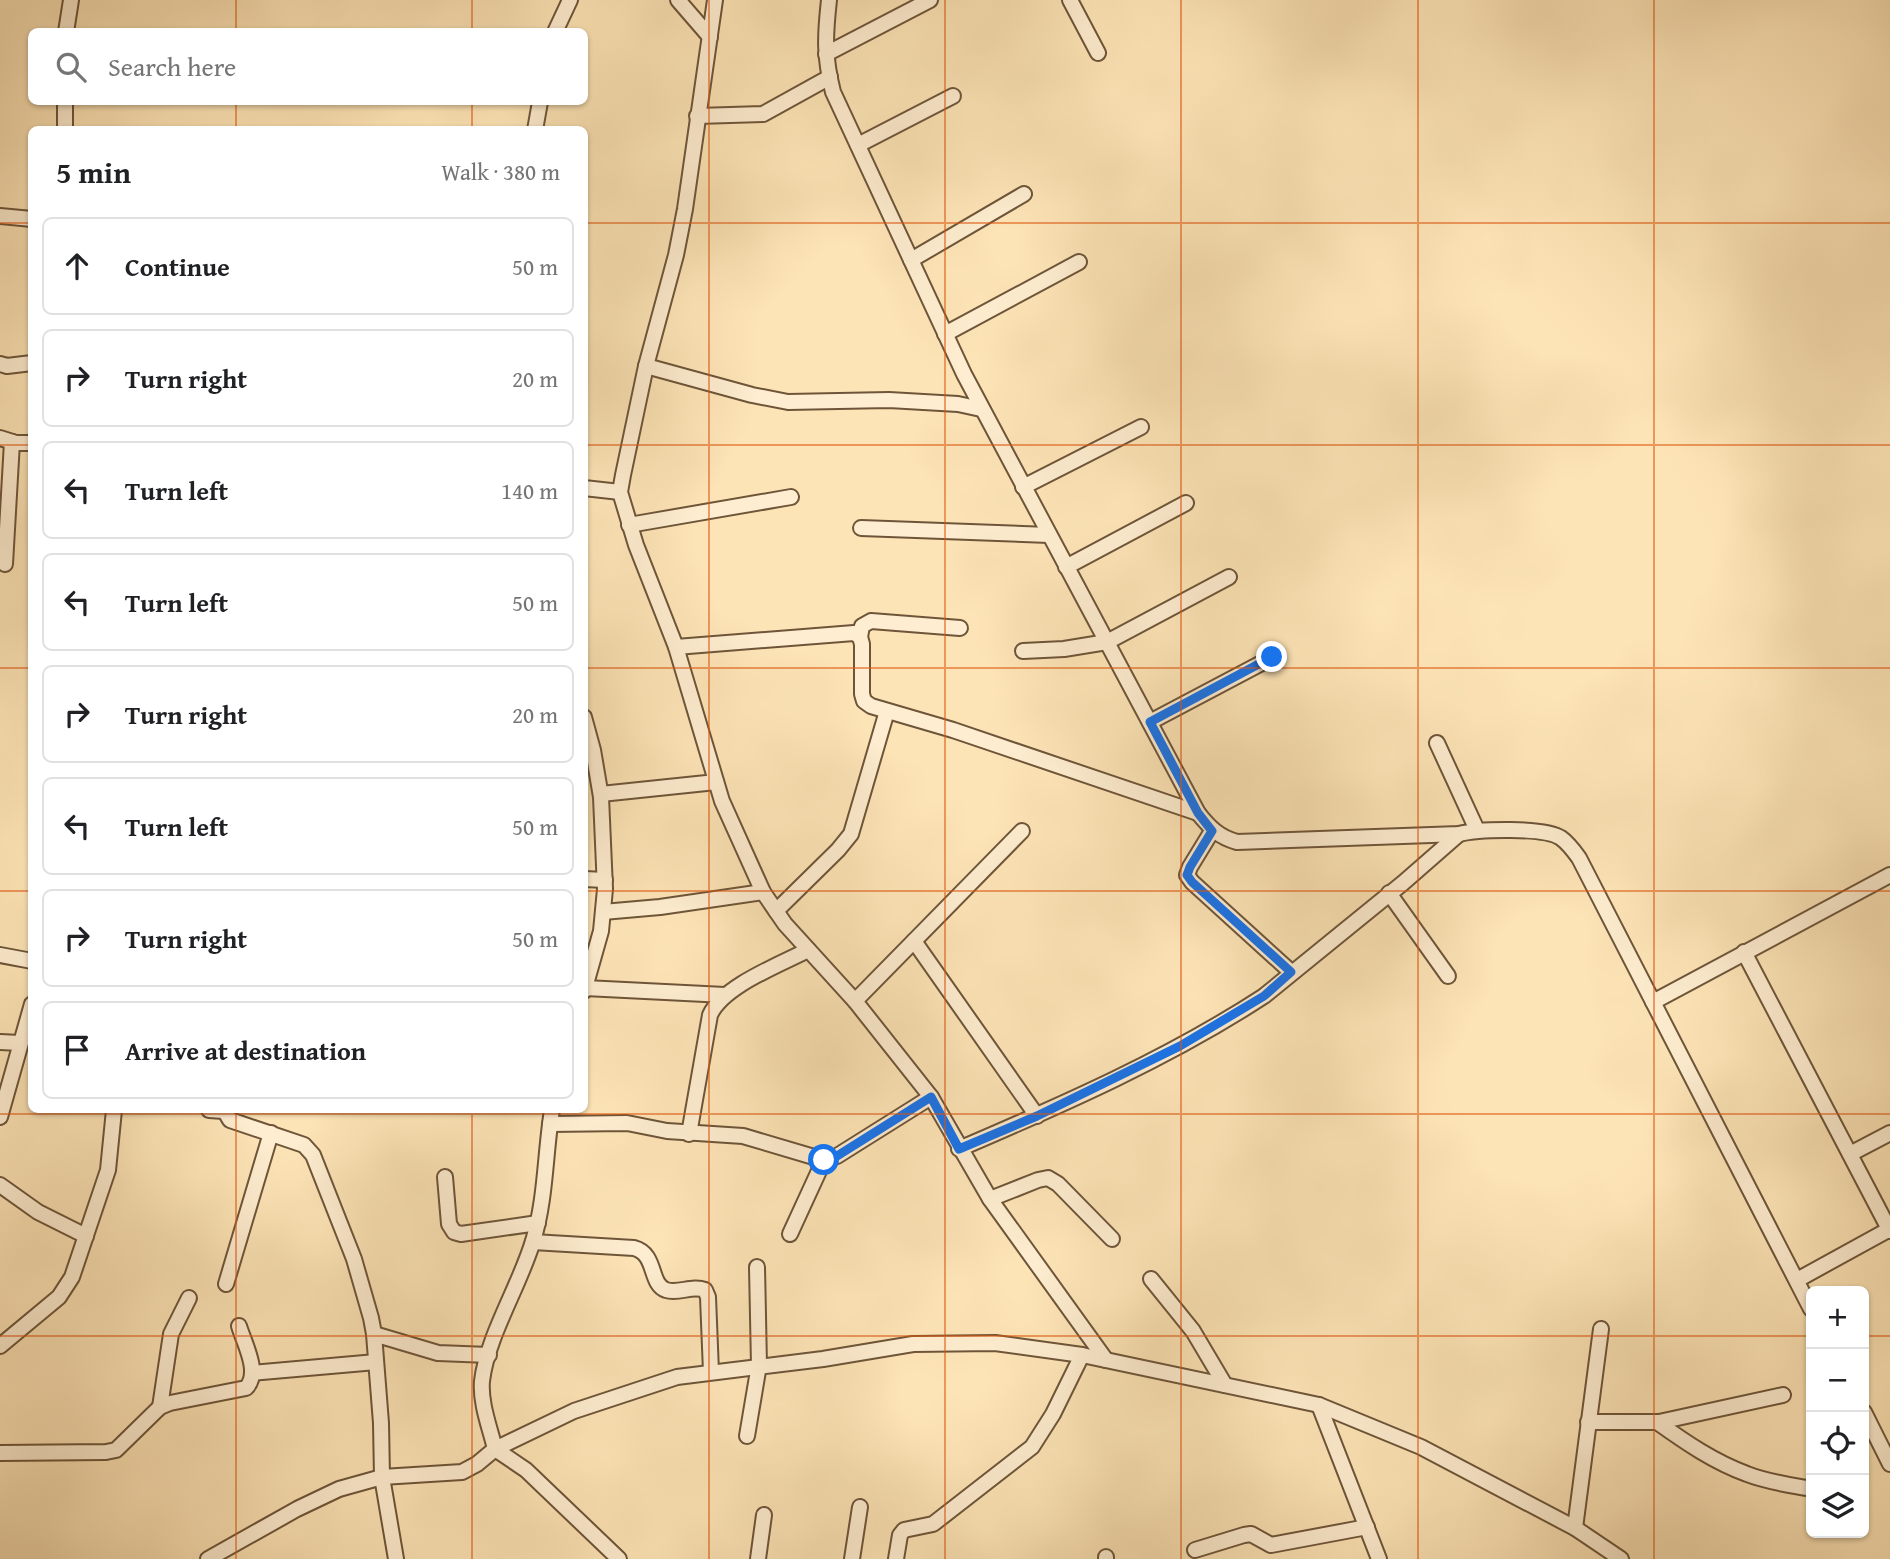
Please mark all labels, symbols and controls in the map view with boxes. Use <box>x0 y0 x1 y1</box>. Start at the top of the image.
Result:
search box <box>28 28 588 105</box>
text: Search here <box>108 47 236 86</box>
icon: search <box>52 48 90 86</box>
text: 5 min <box>56 150 131 194</box>
text: Walk · 380 m <box>441 155 560 188</box>
icon: ahead <box>58 247 96 285</box>
text: Continue <box>125 247 230 286</box>
text: 50 m <box>512 250 558 283</box>
icon: right <box>58 359 96 397</box>
text: Turn right <box>125 359 247 398</box>
text: 20 m <box>512 362 558 395</box>
icon: left <box>58 471 96 509</box>
text: Turn left <box>125 471 228 510</box>
text: 140 m <box>501 474 558 507</box>
icon: left <box>58 583 96 621</box>
text: Turn left <box>125 583 228 622</box>
text: 50 m <box>512 586 558 619</box>
route end <box>1256 641 1287 672</box>
icon: right <box>58 695 96 733</box>
text: Turn right <box>125 695 247 734</box>
text: 20 m <box>512 698 558 731</box>
icon: left <box>58 807 96 845</box>
text: Turn left <box>125 807 228 846</box>
text: 50 m <box>512 810 558 843</box>
icon: right <box>58 919 96 957</box>
text: Turn right <box>125 919 247 958</box>
text: 50 m <box>512 922 558 955</box>
icon: arrive <box>58 1031 96 1069</box>
text: Arrive at destination <box>125 1031 366 1070</box>
route start <box>808 1144 839 1175</box>
map controls <box>1806 1286 1869 1538</box>
button: + <box>1806 1286 1869 1349</box>
button: − <box>1806 1349 1869 1412</box>
button: locate <box>1806 1412 1869 1475</box>
button: layers <box>1806 1475 1869 1538</box>

